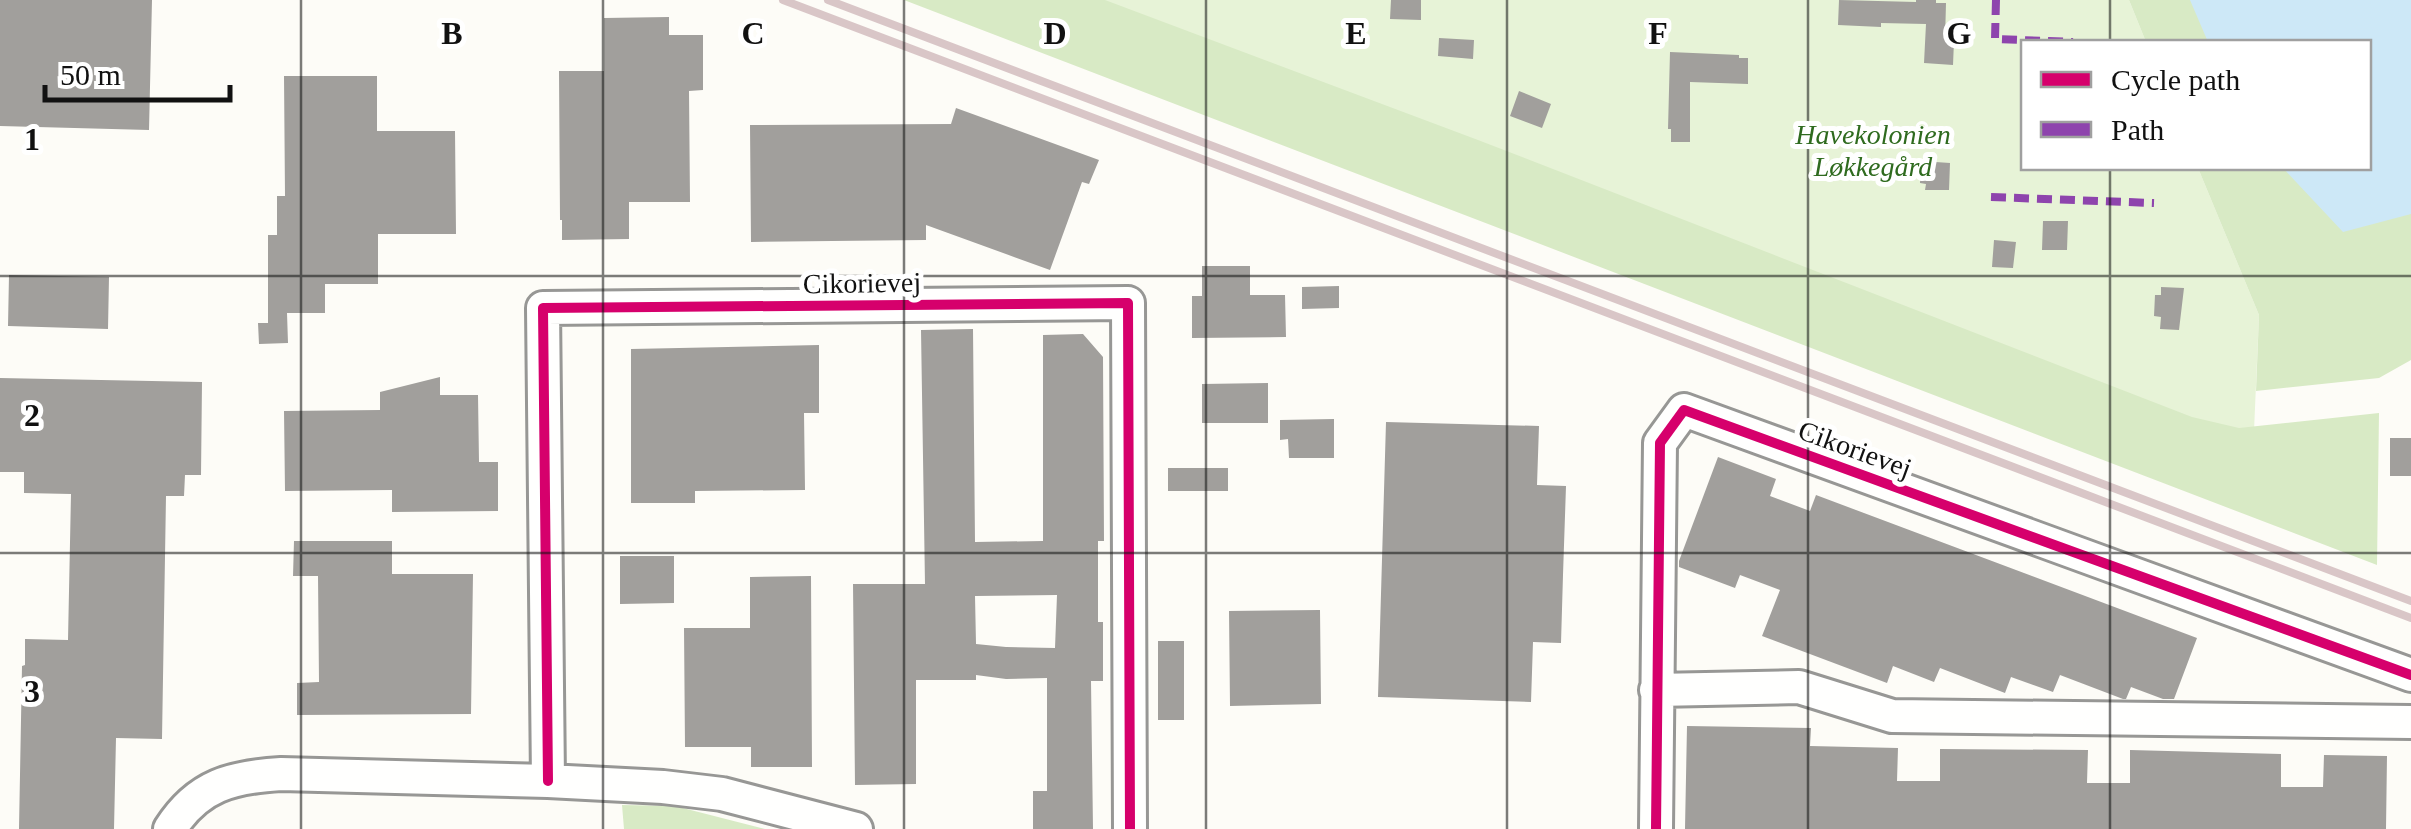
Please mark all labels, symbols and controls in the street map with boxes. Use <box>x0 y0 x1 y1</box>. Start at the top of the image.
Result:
text: B <box>441 15 463 51</box>
text: C <box>741 15 765 51</box>
text: D <box>1043 15 1067 51</box>
text: E <box>1345 15 1367 51</box>
text: F <box>1648 15 1668 51</box>
text: G <box>1947 15 1972 51</box>
scale bar <box>45 40 230 102</box>
legend <box>2021 40 2371 170</box>
text: 50 m <box>60 58 121 91</box>
text: Cycle path <box>2111 63 2240 96</box>
text: Path <box>2111 113 2164 146</box>
park label: Havekolonien Løkkegård <box>1794 119 1951 182</box>
text: 1 <box>24 121 40 157</box>
street label: Cikorievej <box>803 266 921 300</box>
text: 2 <box>24 397 40 433</box>
street label: Cikorievej <box>1794 414 1916 484</box>
text: 3 <box>24 673 40 709</box>

